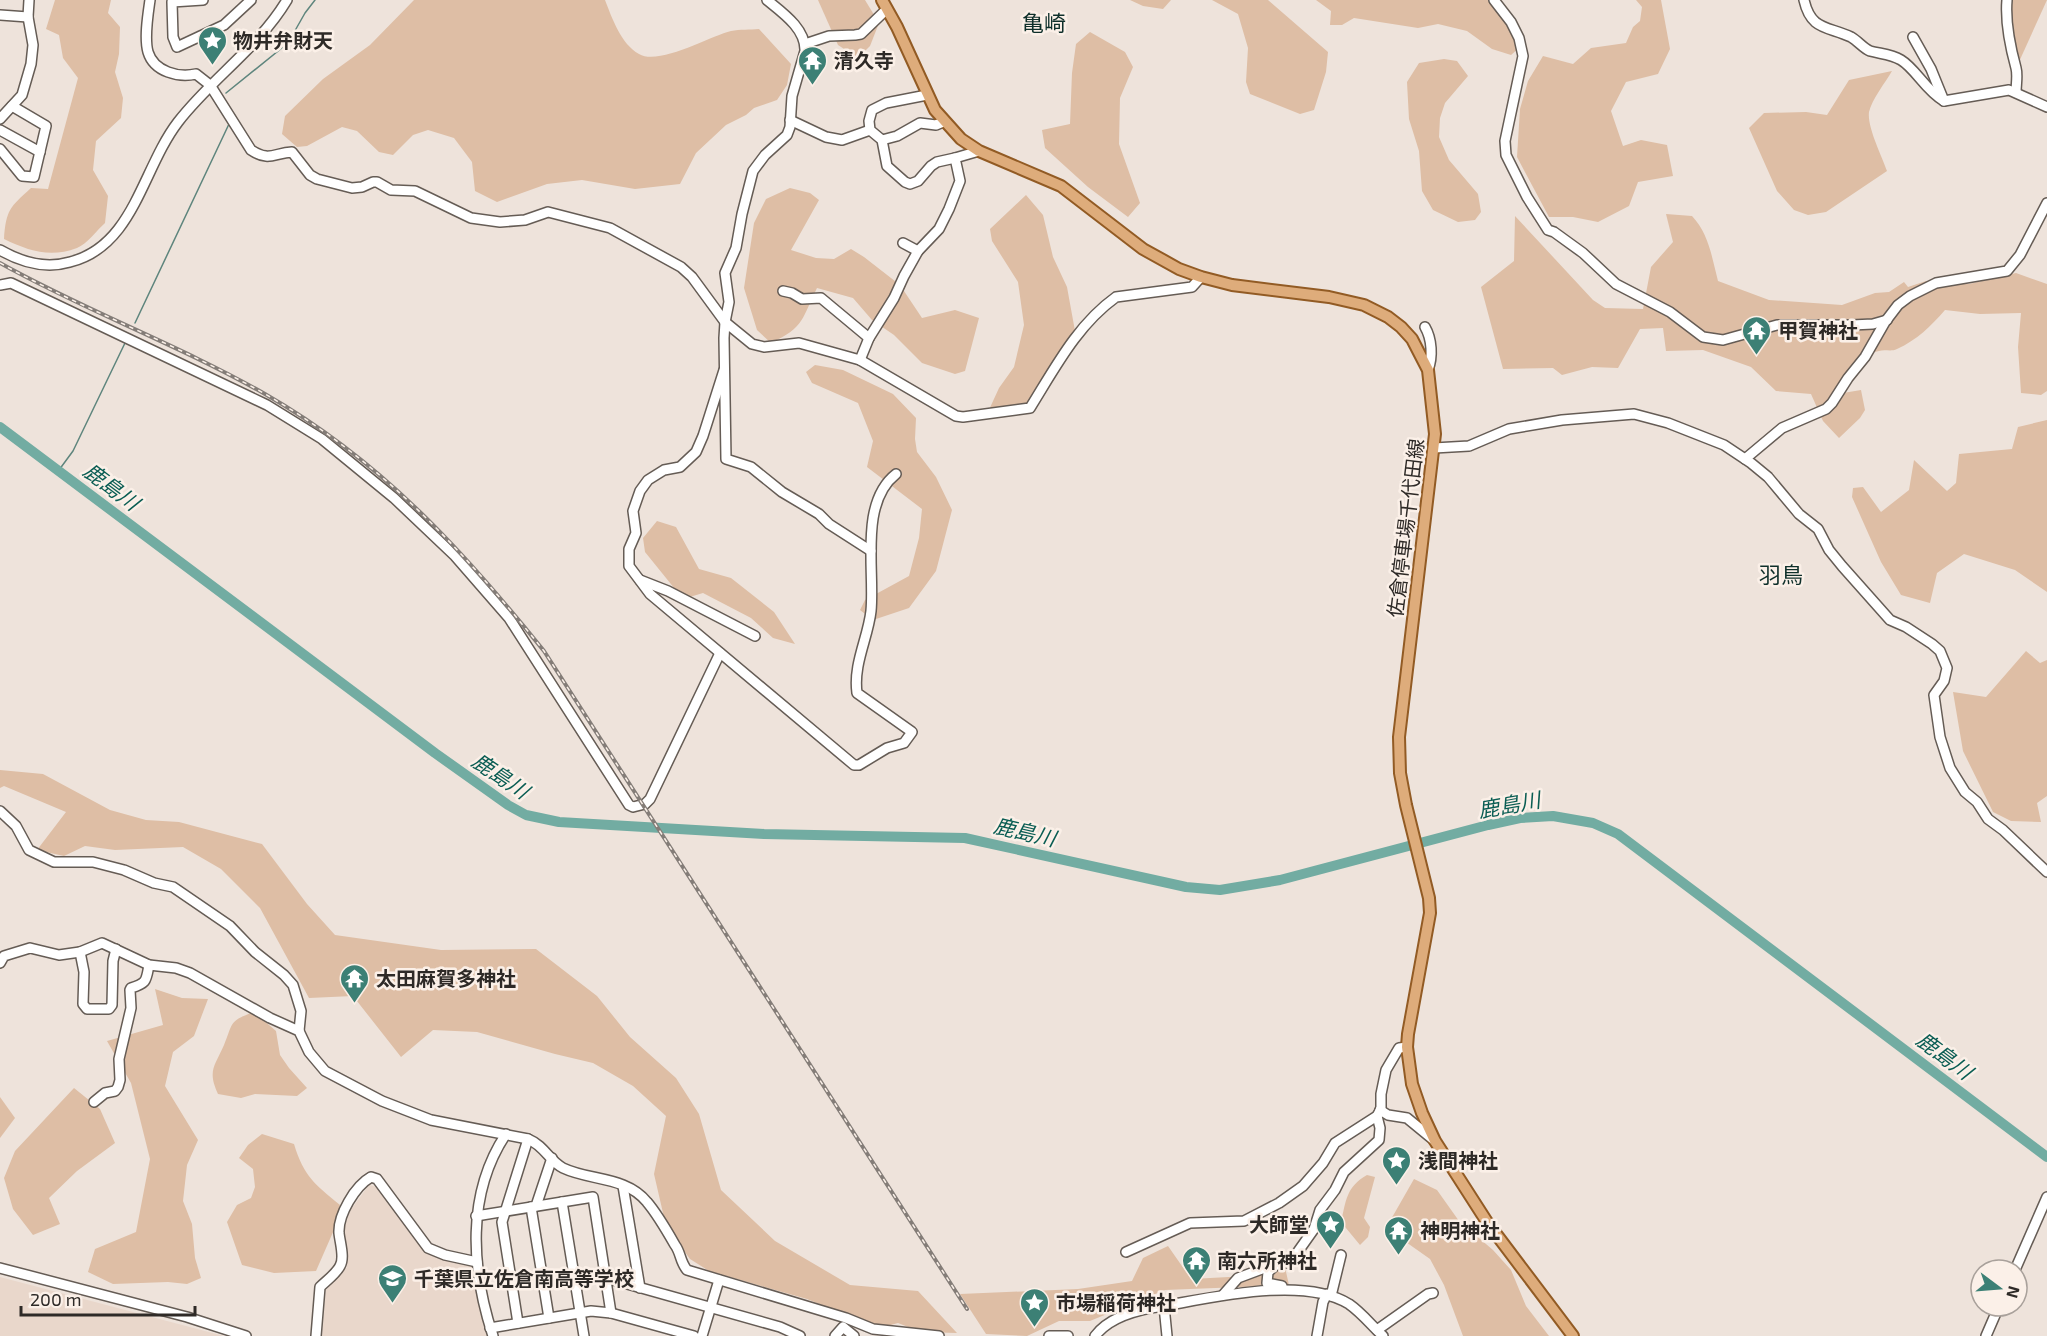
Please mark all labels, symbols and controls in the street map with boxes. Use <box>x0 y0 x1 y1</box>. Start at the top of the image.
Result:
district label: 亀崎 <box>1022 9 1066 35</box>
place icon: 物井弁財天 <box>196 24 228 66</box>
place label: 物井弁財天 <box>233 28 333 52</box>
temple icon: 清久寺 <box>797 44 829 86</box>
place label: 清久寺 <box>834 48 894 72</box>
temple icon: 甲賀神社 <box>1741 314 1773 356</box>
place label: 甲賀神社 <box>1778 318 1858 342</box>
street label: 佐倉停車場千代田線 <box>1382 437 1428 619</box>
water label: 鹿島川 <box>79 457 146 516</box>
district label: 羽鳥 <box>1759 561 1803 587</box>
water label: 鹿島川 <box>468 747 536 804</box>
water label: 鹿島川 <box>1476 786 1544 822</box>
water label: 鹿島川 <box>991 812 1060 851</box>
temple icon: 太田麻賀多神社 <box>339 962 371 1004</box>
place label: 太田麻賀多神社 <box>376 966 516 990</box>
water label: 鹿島川 <box>1912 1026 1979 1085</box>
place icon: 浅間神社 <box>1381 1144 1413 1186</box>
place label: 浅間神社 <box>1418 1148 1498 1172</box>
place icon: 大師堂 <box>1314 1208 1346 1250</box>
place label: 大師堂 <box>1249 1212 1309 1236</box>
temple icon: 神明神社 <box>1383 1214 1415 1256</box>
place label: 神明神社 <box>1420 1218 1500 1242</box>
temple icon: 南六所神社 <box>1180 1244 1212 1286</box>
place label: 南六所神社 <box>1217 1248 1317 1272</box>
north arrow <box>1969 1258 2029 1318</box>
school or university icon: 千葉県立佐倉南高等学校 <box>377 1262 409 1304</box>
place label: 千葉県立佐倉南高等学校 <box>414 1266 634 1290</box>
scale bar <box>21 1279 195 1317</box>
text: N <box>2003 1284 2025 1300</box>
place icon: 市場稲荷神社 <box>1019 1286 1051 1328</box>
text: 200 m <box>30 1288 82 1310</box>
place label: 市場稲荷神社 <box>1056 1290 1176 1314</box>

